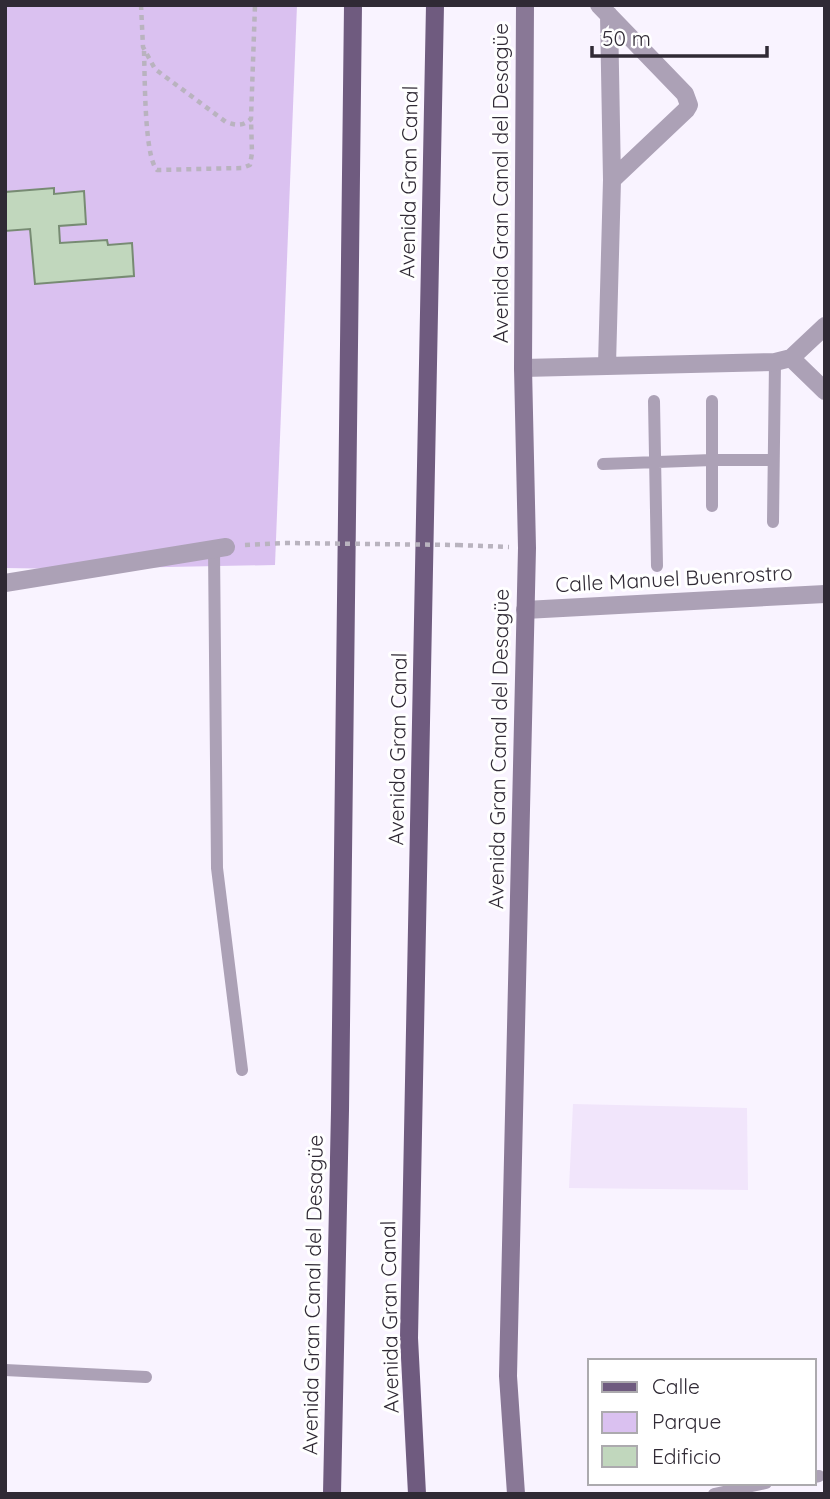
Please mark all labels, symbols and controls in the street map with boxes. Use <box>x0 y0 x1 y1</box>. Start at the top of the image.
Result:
scale bar <box>592 14 767 58</box>
street label: Avenida Gran Canal del Desagüe <box>487 23 513 343</box>
text: 50 m <box>602 25 651 51</box>
street label: Avenida Gran Canal <box>393 85 423 279</box>
street label: Calle Manuel Buenrostro <box>555 559 793 597</box>
street label: Avenida Gran Canal del Desagüe <box>482 589 514 909</box>
street label: Avenida Gran Canal <box>382 652 412 846</box>
street label: Avenida Gran Canal del Desagüe <box>296 1135 328 1455</box>
street label: Avenida Gran Canal <box>374 1220 404 1414</box>
legend <box>588 1359 816 1485</box>
text: Calle <box>652 1373 700 1399</box>
text: Parque <box>652 1408 721 1434</box>
text: Edificio <box>652 1443 721 1469</box>

